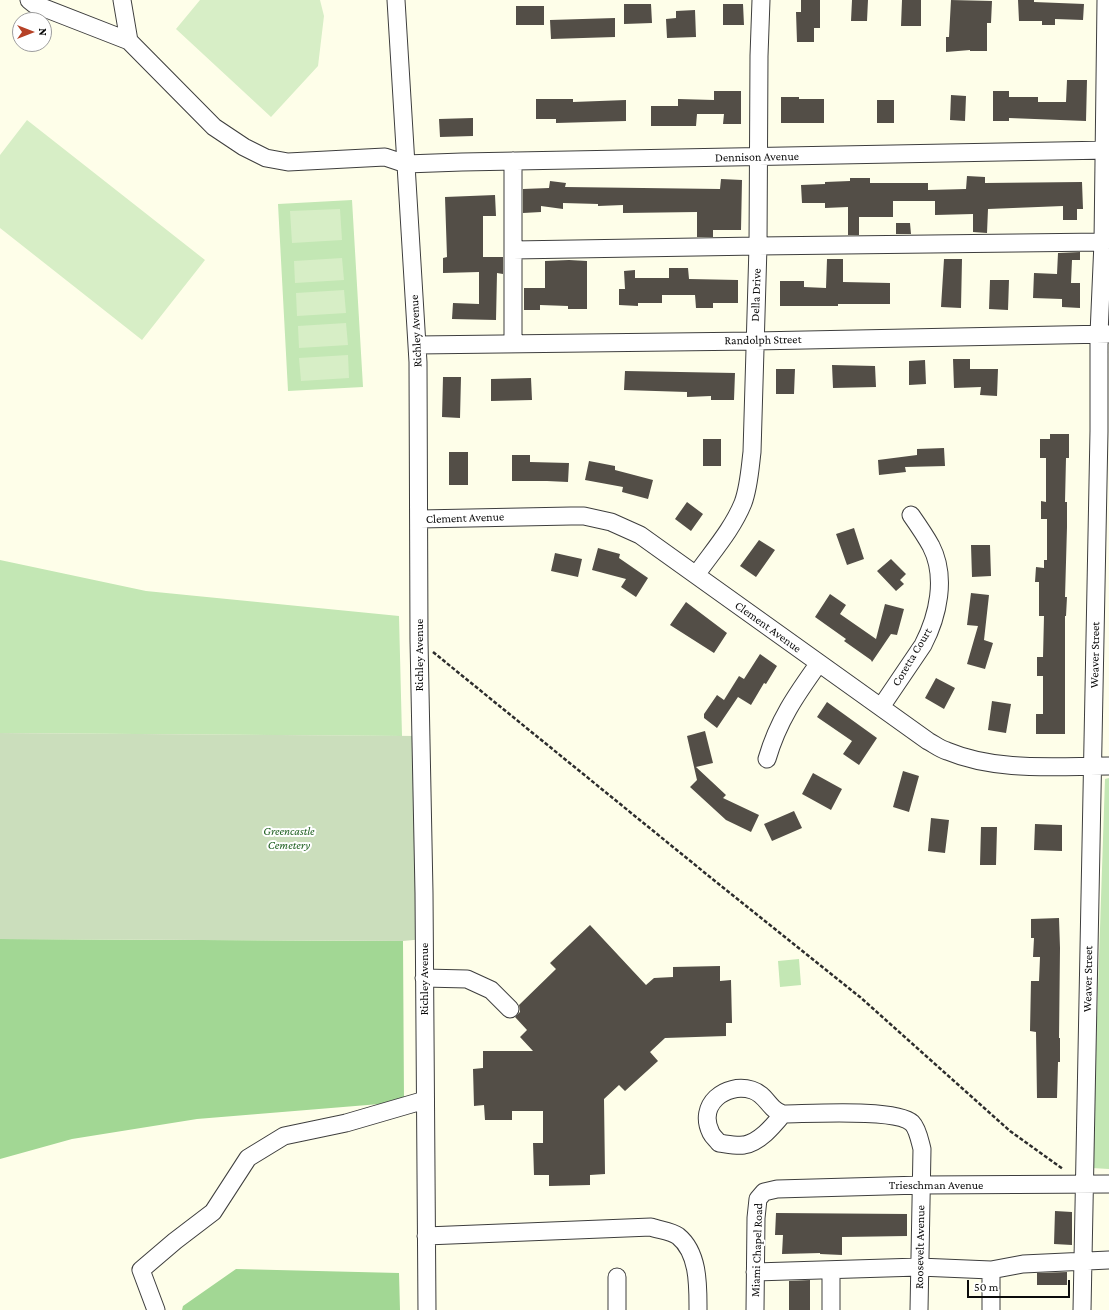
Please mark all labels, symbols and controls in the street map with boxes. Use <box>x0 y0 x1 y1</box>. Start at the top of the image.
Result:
north arrow <box>12 12 52 52</box>
text: N <box>37 28 49 36</box>
street label: Dennison Avenue <box>715 149 799 165</box>
street label: Della Drive <box>748 268 764 322</box>
street label: Richley Avenue <box>407 294 425 368</box>
street label: Randolph Street <box>724 332 802 348</box>
street label: Clement Avenue <box>426 509 504 527</box>
street label: Clement Avenue <box>732 598 804 656</box>
street label: Richley Avenue <box>412 619 426 691</box>
street label: Weaver Street <box>1087 622 1103 688</box>
street label: Coretta Court <box>889 625 935 689</box>
park label: Greencastle Cemetery <box>263 824 315 852</box>
street label: Richley Avenue <box>417 943 431 1015</box>
street label: Weaver Street <box>1080 946 1096 1012</box>
street label: Trieschman Avenue <box>889 1178 983 1192</box>
street label: Miami Chapel Road <box>748 1203 766 1297</box>
street label: Roosevelt Avenue <box>912 1205 928 1289</box>
scale bar <box>969 1272 1072 1298</box>
text: 50 m <box>974 1280 998 1294</box>

